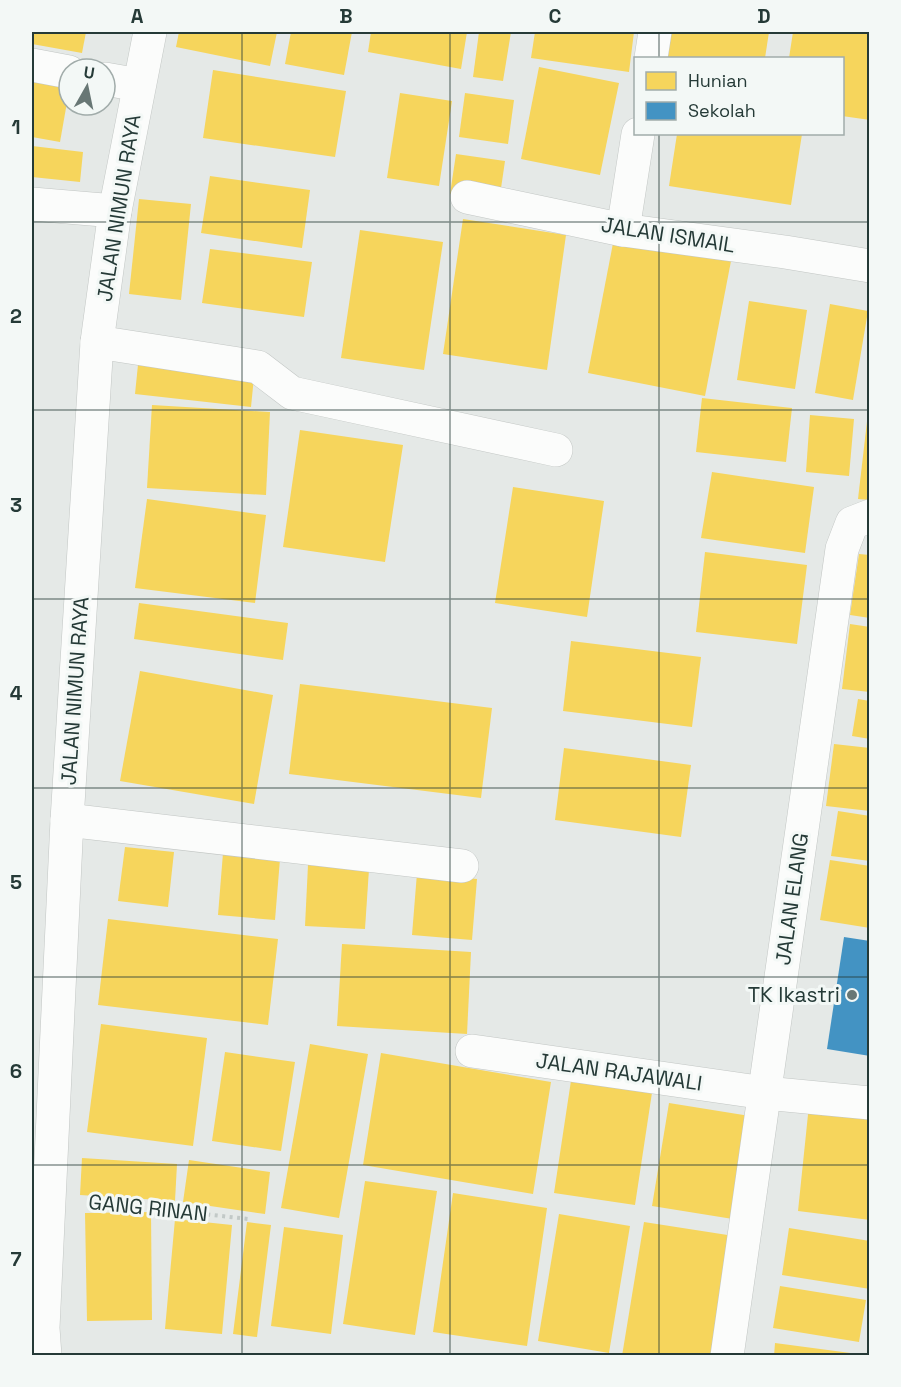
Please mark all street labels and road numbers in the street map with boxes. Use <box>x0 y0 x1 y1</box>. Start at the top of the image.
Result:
street label: JALAN NIMUN RAYA <box>90 112 147 303</box>
street label: JALAN ISMAIL <box>599 211 737 258</box>
street label: JALAN NIMUN RAYA <box>54 596 95 786</box>
street label: JALAN ELANG <box>769 831 814 967</box>
street label: JALAN RAJAWALI <box>534 1046 704 1097</box>
street label: GANG RINAN <box>87 1188 209 1227</box>

